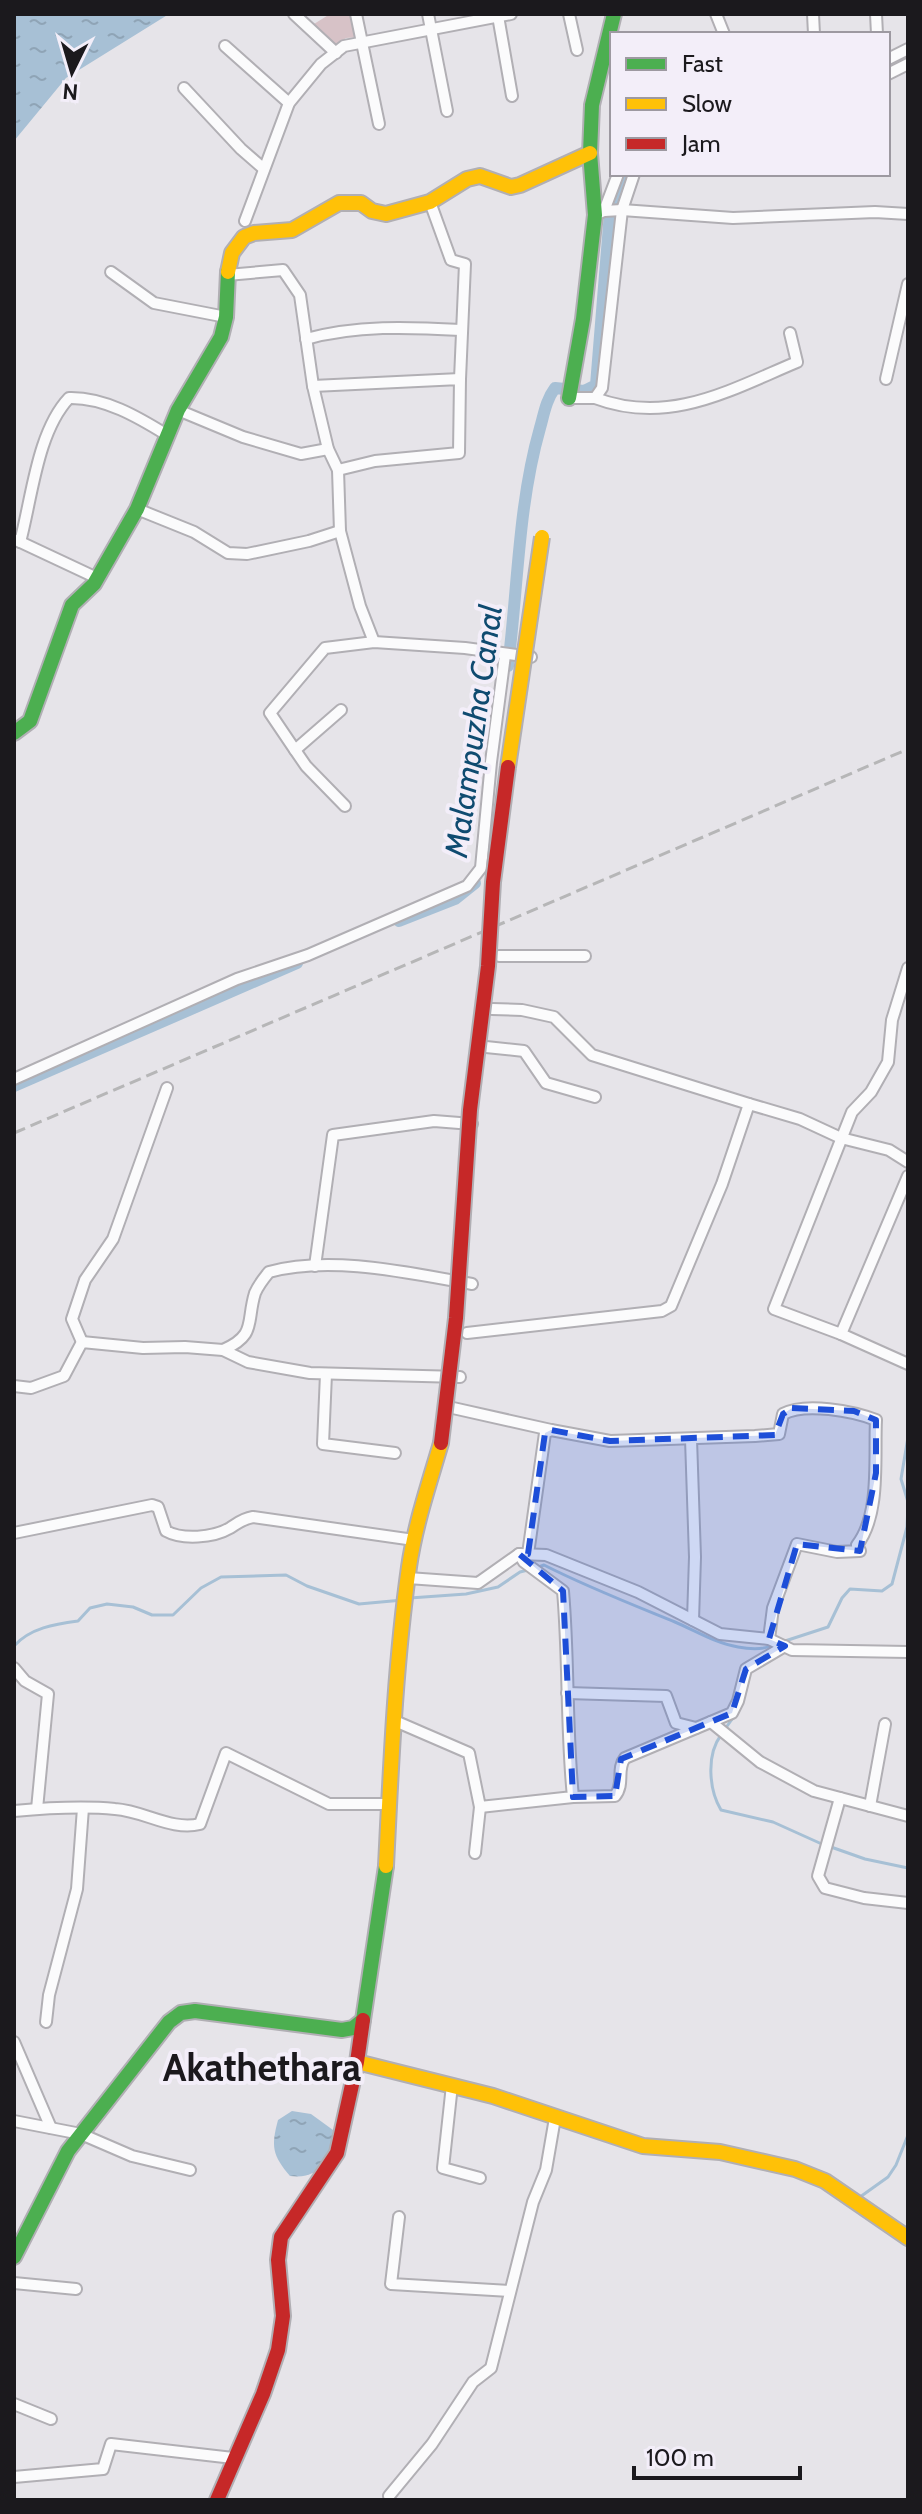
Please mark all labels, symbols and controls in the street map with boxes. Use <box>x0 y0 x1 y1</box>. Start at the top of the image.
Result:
north arrow <box>32 32 112 112</box>
legend <box>610 32 890 176</box>
text: Fast <box>682 49 723 78</box>
text: N <box>61 77 79 106</box>
text: Slow <box>682 89 732 118</box>
text: Jam <box>681 129 720 158</box>
water label: Malampuzha Canal <box>436 602 510 861</box>
district label: Akathethara <box>163 2044 361 2091</box>
scale bar <box>634 2430 800 2480</box>
text: 100 m <box>646 2443 714 2472</box>

